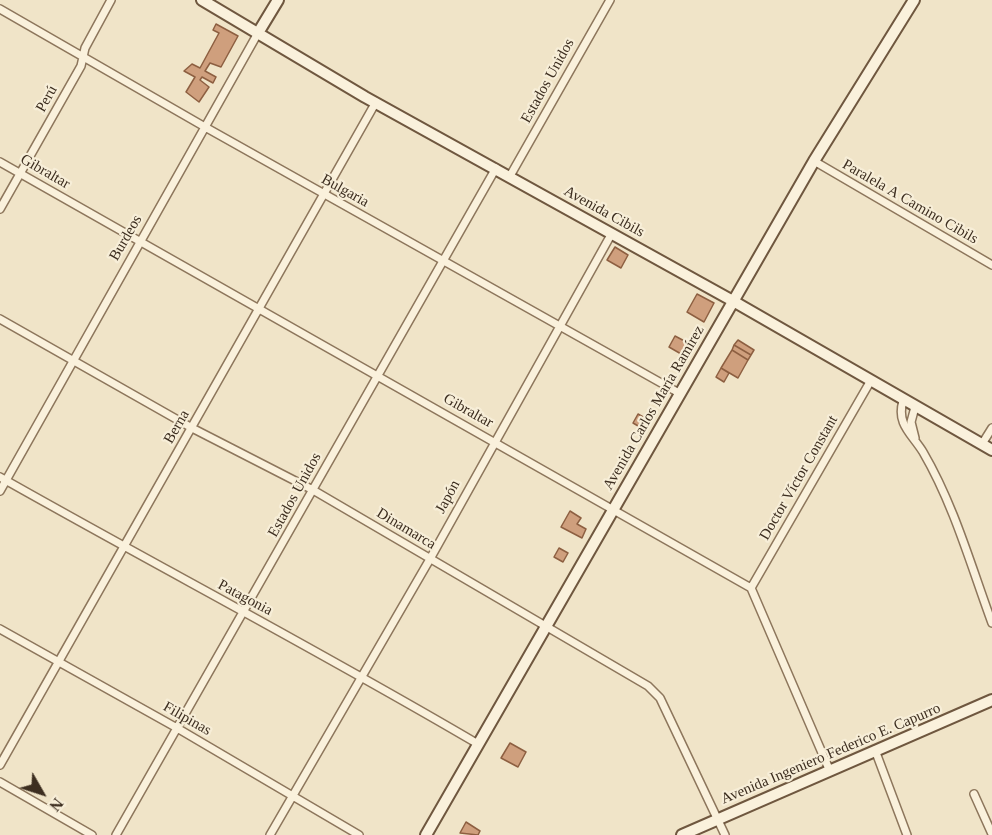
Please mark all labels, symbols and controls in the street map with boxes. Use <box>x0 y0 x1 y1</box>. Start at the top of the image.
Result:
street label: Estados Unidos <box>517 36 579 126</box>
street label: Perú <box>32 83 62 115</box>
street label: Gibraltar <box>17 151 73 193</box>
street label: Paralela A Camino Cibils <box>839 156 981 248</box>
street label: Bulgaria <box>318 171 372 211</box>
street label: Avenida Cibils <box>561 182 647 242</box>
street label: Burdeos <box>106 212 146 264</box>
street label: Avenida Carlos María Ramírez <box>600 323 708 493</box>
street label: Gibraltar <box>440 390 496 432</box>
street label: Berna <box>160 407 194 447</box>
street label: Doctor Víctor Constant <box>756 413 842 543</box>
street label: Estados Unidos <box>264 450 326 540</box>
street label: Japón <box>432 477 464 517</box>
street label: Dinamarca <box>373 504 439 554</box>
street label: Patagonia <box>215 576 275 620</box>
street label: Filipinas <box>160 698 214 740</box>
street label: Avenida Ingeniero Federico E. Capurro <box>719 699 943 809</box>
north arrow <box>12 763 72 823</box>
text: N <box>46 795 67 814</box>

